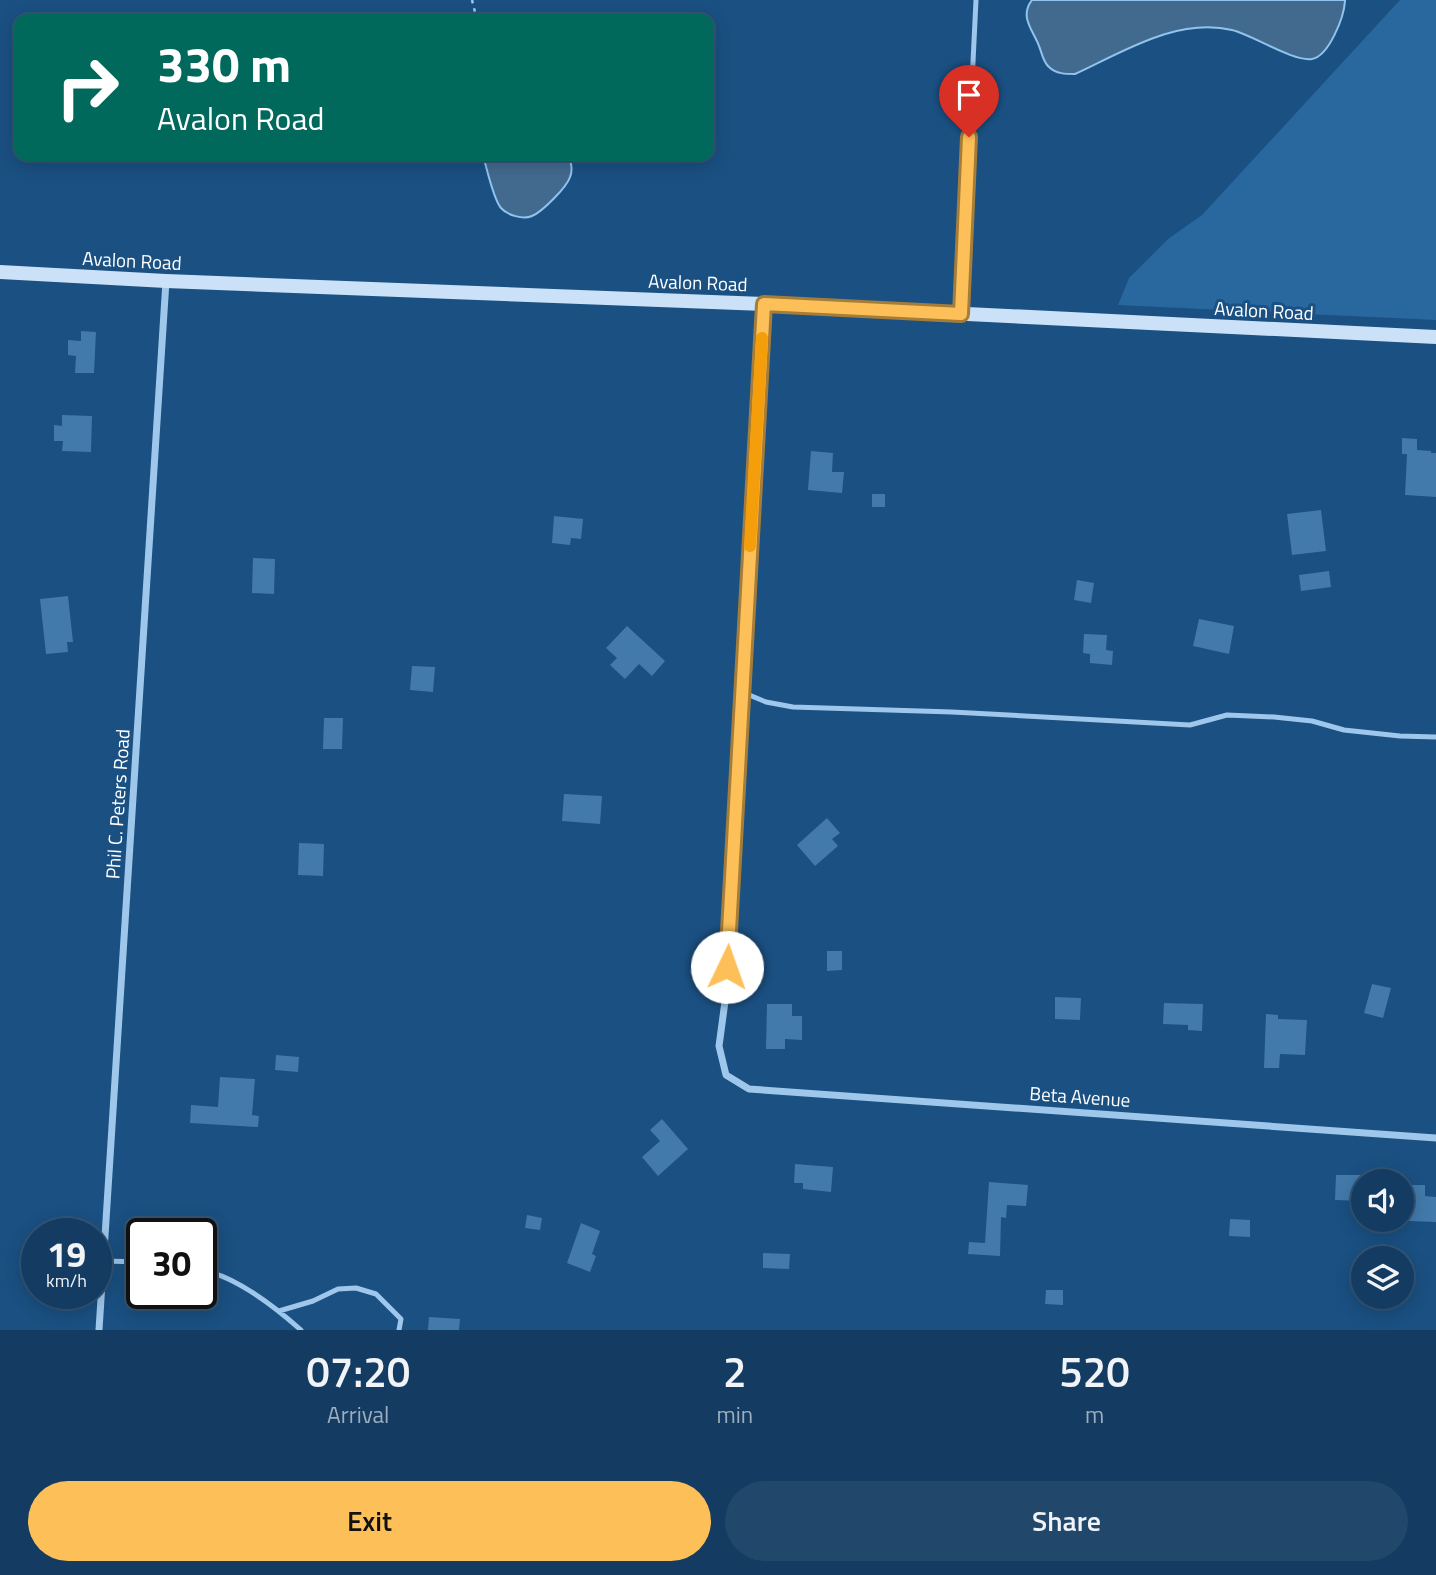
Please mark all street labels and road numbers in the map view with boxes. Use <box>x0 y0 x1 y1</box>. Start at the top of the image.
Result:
street label: Avalon Road <box>82 243 182 277</box>
street label: Avalon Road <box>648 266 748 298</box>
street label: Avalon Road <box>1214 293 1314 327</box>
street label: Phil C. Peters Road <box>97 728 137 880</box>
street label: Beta Avenue <box>1029 1078 1131 1114</box>

